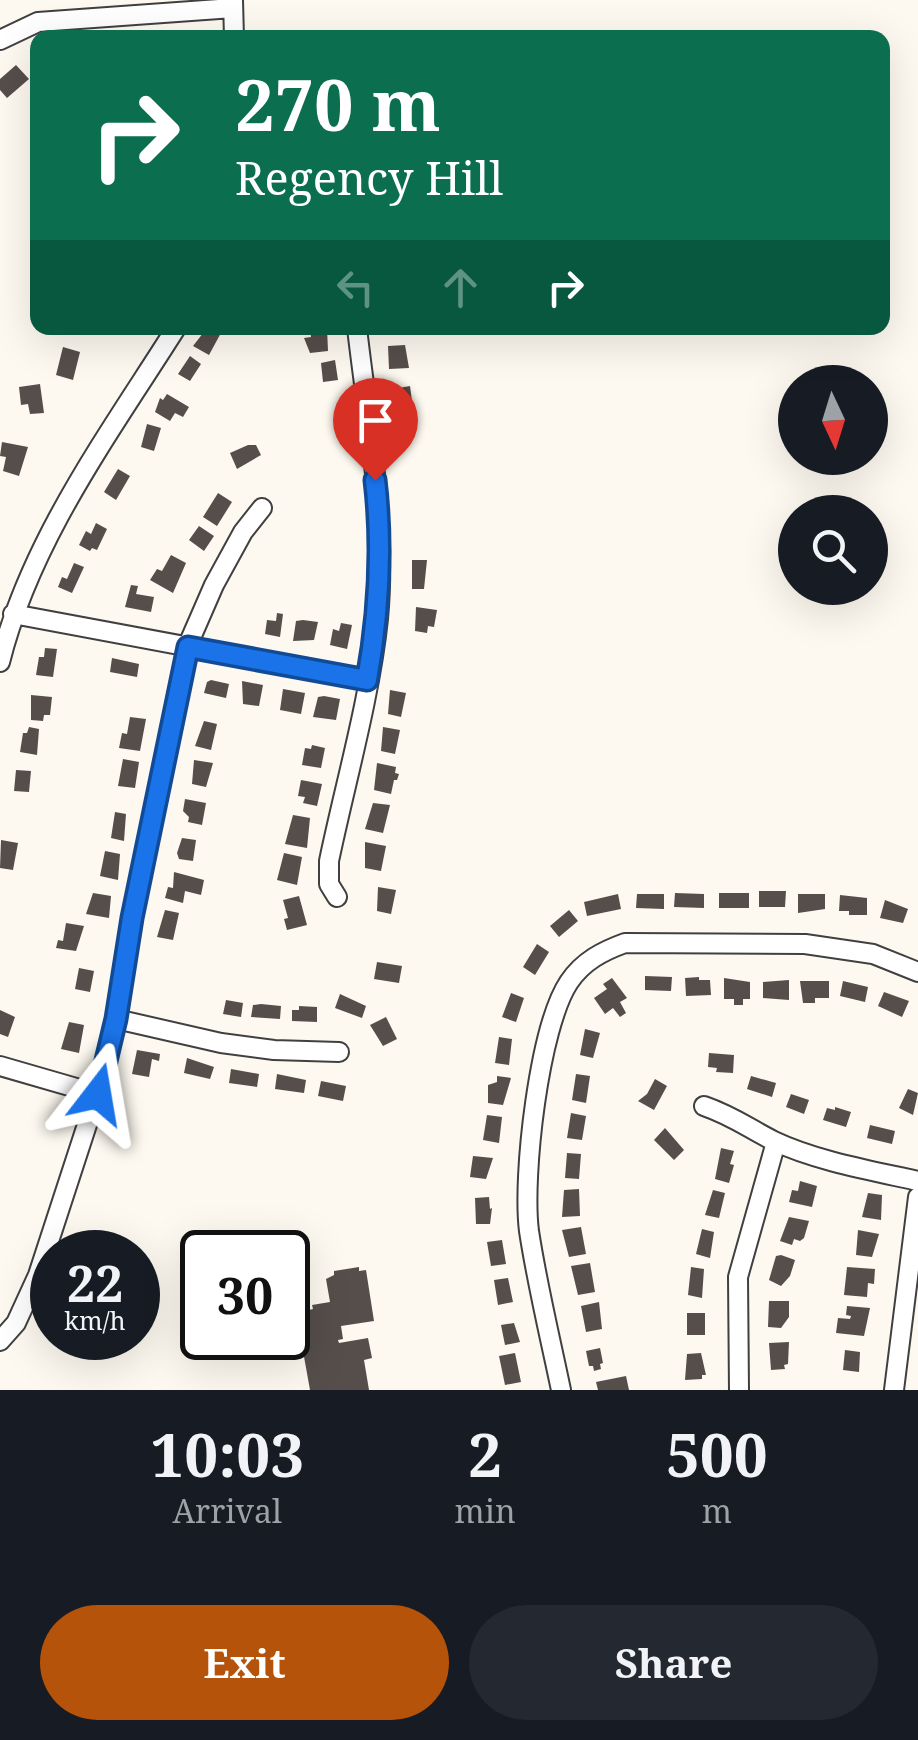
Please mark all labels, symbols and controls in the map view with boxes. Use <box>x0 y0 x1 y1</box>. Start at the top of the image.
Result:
text: 270 m <box>235 56 441 152</box>
icon: right <box>70 70 200 200</box>
text: Regency Hill <box>235 147 503 208</box>
icon: left <box>328 260 383 315</box>
icon: ahead <box>433 260 488 315</box>
icon: right <box>538 260 593 315</box>
north arrow <box>778 365 888 475</box>
map controls <box>778 365 888 605</box>
pin <box>333 378 418 481</box>
icon: arrive <box>348 393 403 448</box>
button: search <box>778 495 888 605</box>
position arrow <box>46 1042 150 1146</box>
speed limit sign: 30 <box>180 1230 310 1360</box>
text: 22 <box>67 1249 123 1317</box>
text: km/h <box>64 1303 126 1337</box>
text: 10:03 <box>150 1413 304 1495</box>
text: 2 <box>468 1413 502 1495</box>
text: 500 <box>666 1413 768 1495</box>
text: Arrival <box>173 1489 282 1532</box>
text: min <box>455 1489 516 1532</box>
text: m <box>702 1489 732 1532</box>
button: Exit <box>40 1605 449 1720</box>
button: Share <box>469 1605 878 1720</box>

